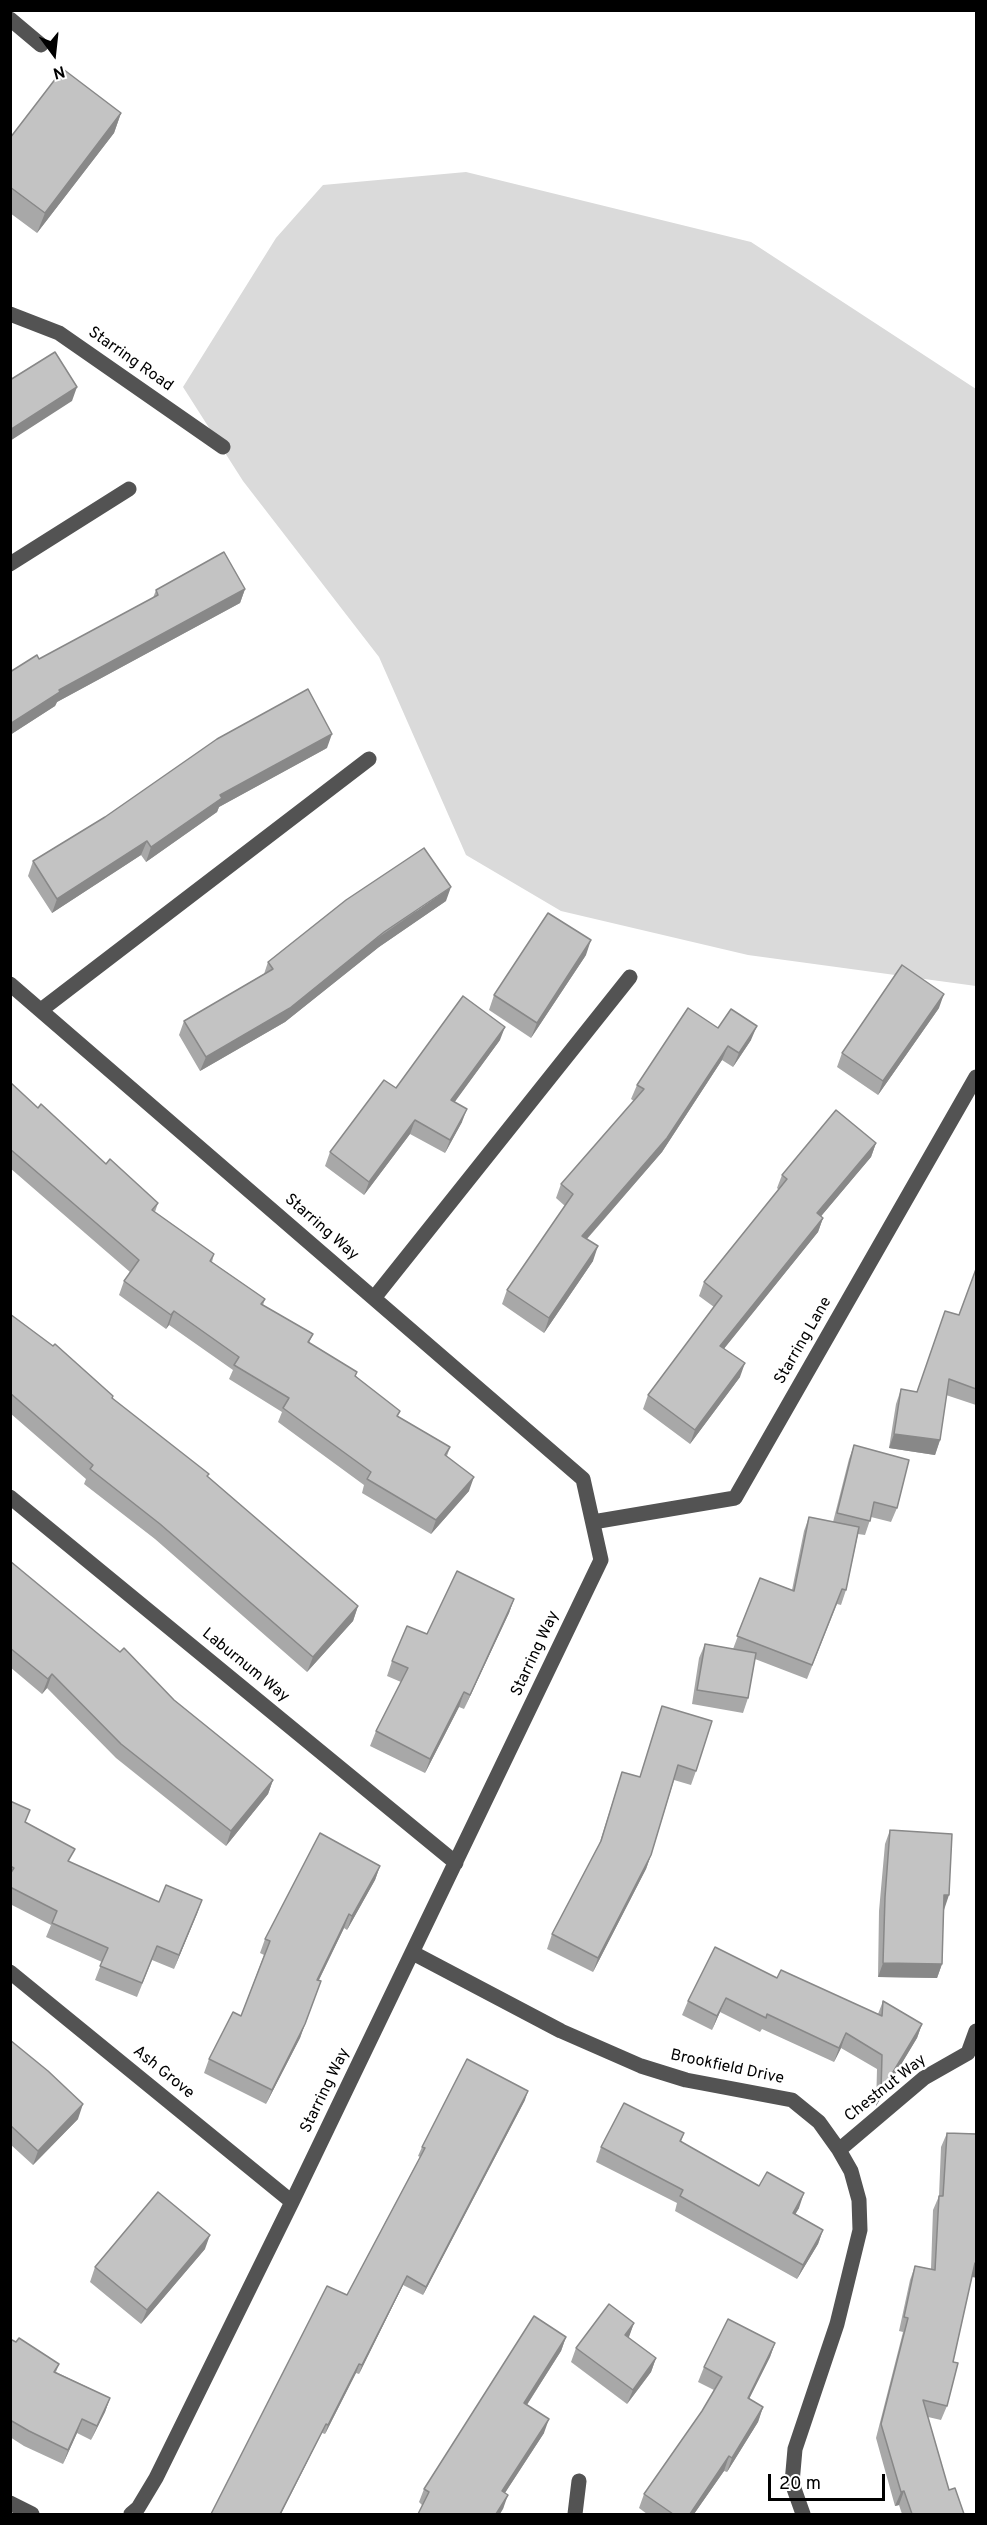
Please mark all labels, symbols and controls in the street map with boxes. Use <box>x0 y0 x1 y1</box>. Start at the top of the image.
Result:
north arrow <box>24 24 84 84</box>
text: N <box>51 60 67 83</box>
street label: Starring Road <box>84 324 176 396</box>
street label: Starring Way <box>280 1191 362 1265</box>
street label: Starring Lane <box>771 1294 837 1388</box>
street label: Starring Way <box>508 1608 564 1700</box>
street label: Laburnum Way <box>197 1625 293 1707</box>
street label: Ash Grove <box>128 2042 198 2104</box>
street label: Starring Way <box>297 2045 355 2137</box>
street label: Brookfield Drive <box>668 2047 786 2089</box>
street label: Chestnut Way <box>841 2051 931 2127</box>
scale bar <box>771 2462 888 2500</box>
text: 20 m <box>779 2473 821 2496</box>

